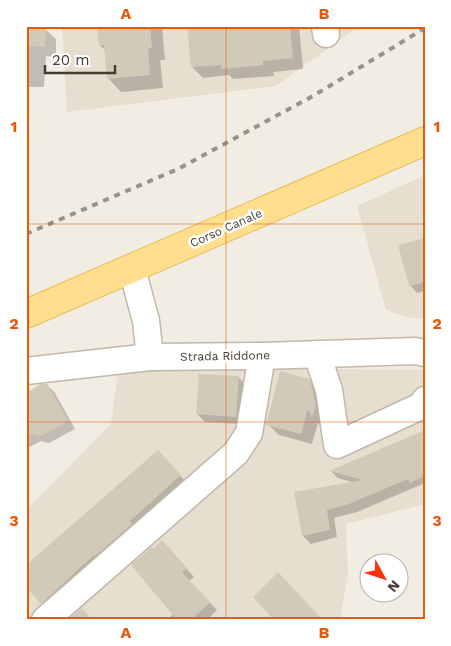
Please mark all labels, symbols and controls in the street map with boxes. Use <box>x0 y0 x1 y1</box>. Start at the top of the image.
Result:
text: A <box>121 4 132 23</box>
text: B <box>319 4 330 23</box>
scale bar <box>45 42 115 74</box>
text: 20 m <box>52 51 90 69</box>
text: 1 <box>11 117 17 136</box>
text: 1 <box>434 117 440 136</box>
street label: Corso Canale <box>188 206 264 250</box>
text: 2 <box>9 314 19 333</box>
text: 2 <box>432 314 442 333</box>
street label: Strada Riddone <box>180 348 270 364</box>
text: 3 <box>9 511 19 530</box>
text: 3 <box>432 511 442 530</box>
north arrow <box>358 554 408 604</box>
text: N <box>384 577 403 595</box>
text: A <box>121 623 132 642</box>
text: B <box>319 623 330 642</box>

